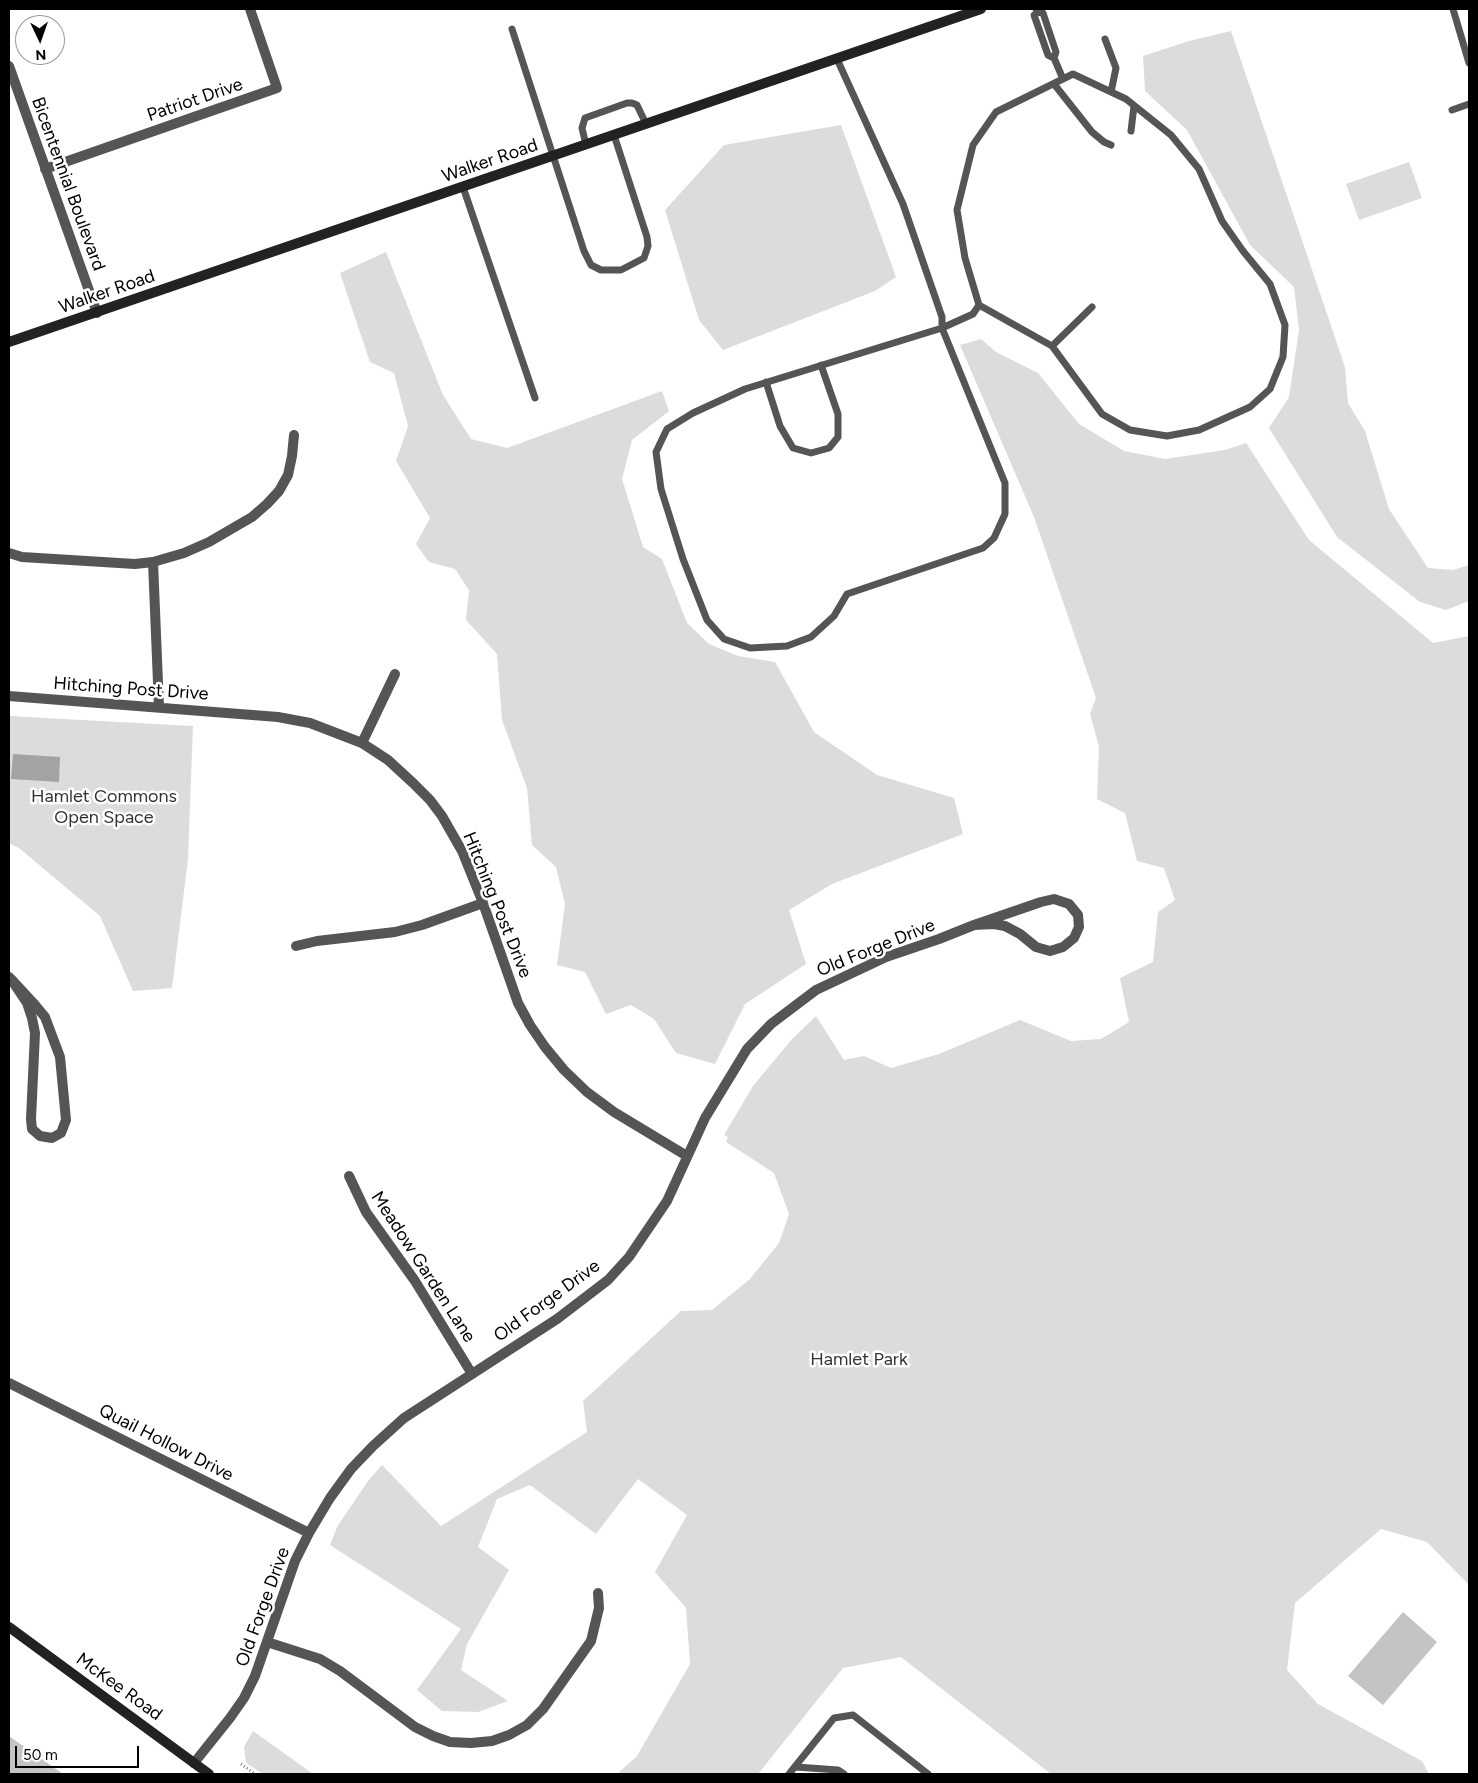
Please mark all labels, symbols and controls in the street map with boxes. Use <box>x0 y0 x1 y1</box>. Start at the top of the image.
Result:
north arrow <box>15 15 65 65</box>
text: N <box>35 46 47 63</box>
street label: Patriot Drive <box>144 74 246 126</box>
street label: Bicentennial Boulevard <box>27 94 109 274</box>
street label: Walker Road <box>439 135 541 187</box>
street label: Walker Road <box>56 266 158 318</box>
street label: Hitching Post Drive <box>53 673 209 705</box>
park label: Hamlet Commons Open Space <box>31 786 177 829</box>
street label: Hitching Post Drive <box>458 829 536 981</box>
street label: Old Forge Drive <box>814 914 938 982</box>
street label: Meadow Garden Lane <box>366 1187 480 1347</box>
street label: Old Forge Drive <box>490 1255 604 1347</box>
park label: Hamlet Park <box>810 1349 908 1371</box>
street label: Quail Hollow Drive <box>95 1400 237 1486</box>
street label: Old Forge Drive <box>231 1544 295 1670</box>
street label: McKee Road <box>72 1648 166 1726</box>
scale bar <box>18 1736 141 1768</box>
text: 50 m <box>23 1746 58 1764</box>

